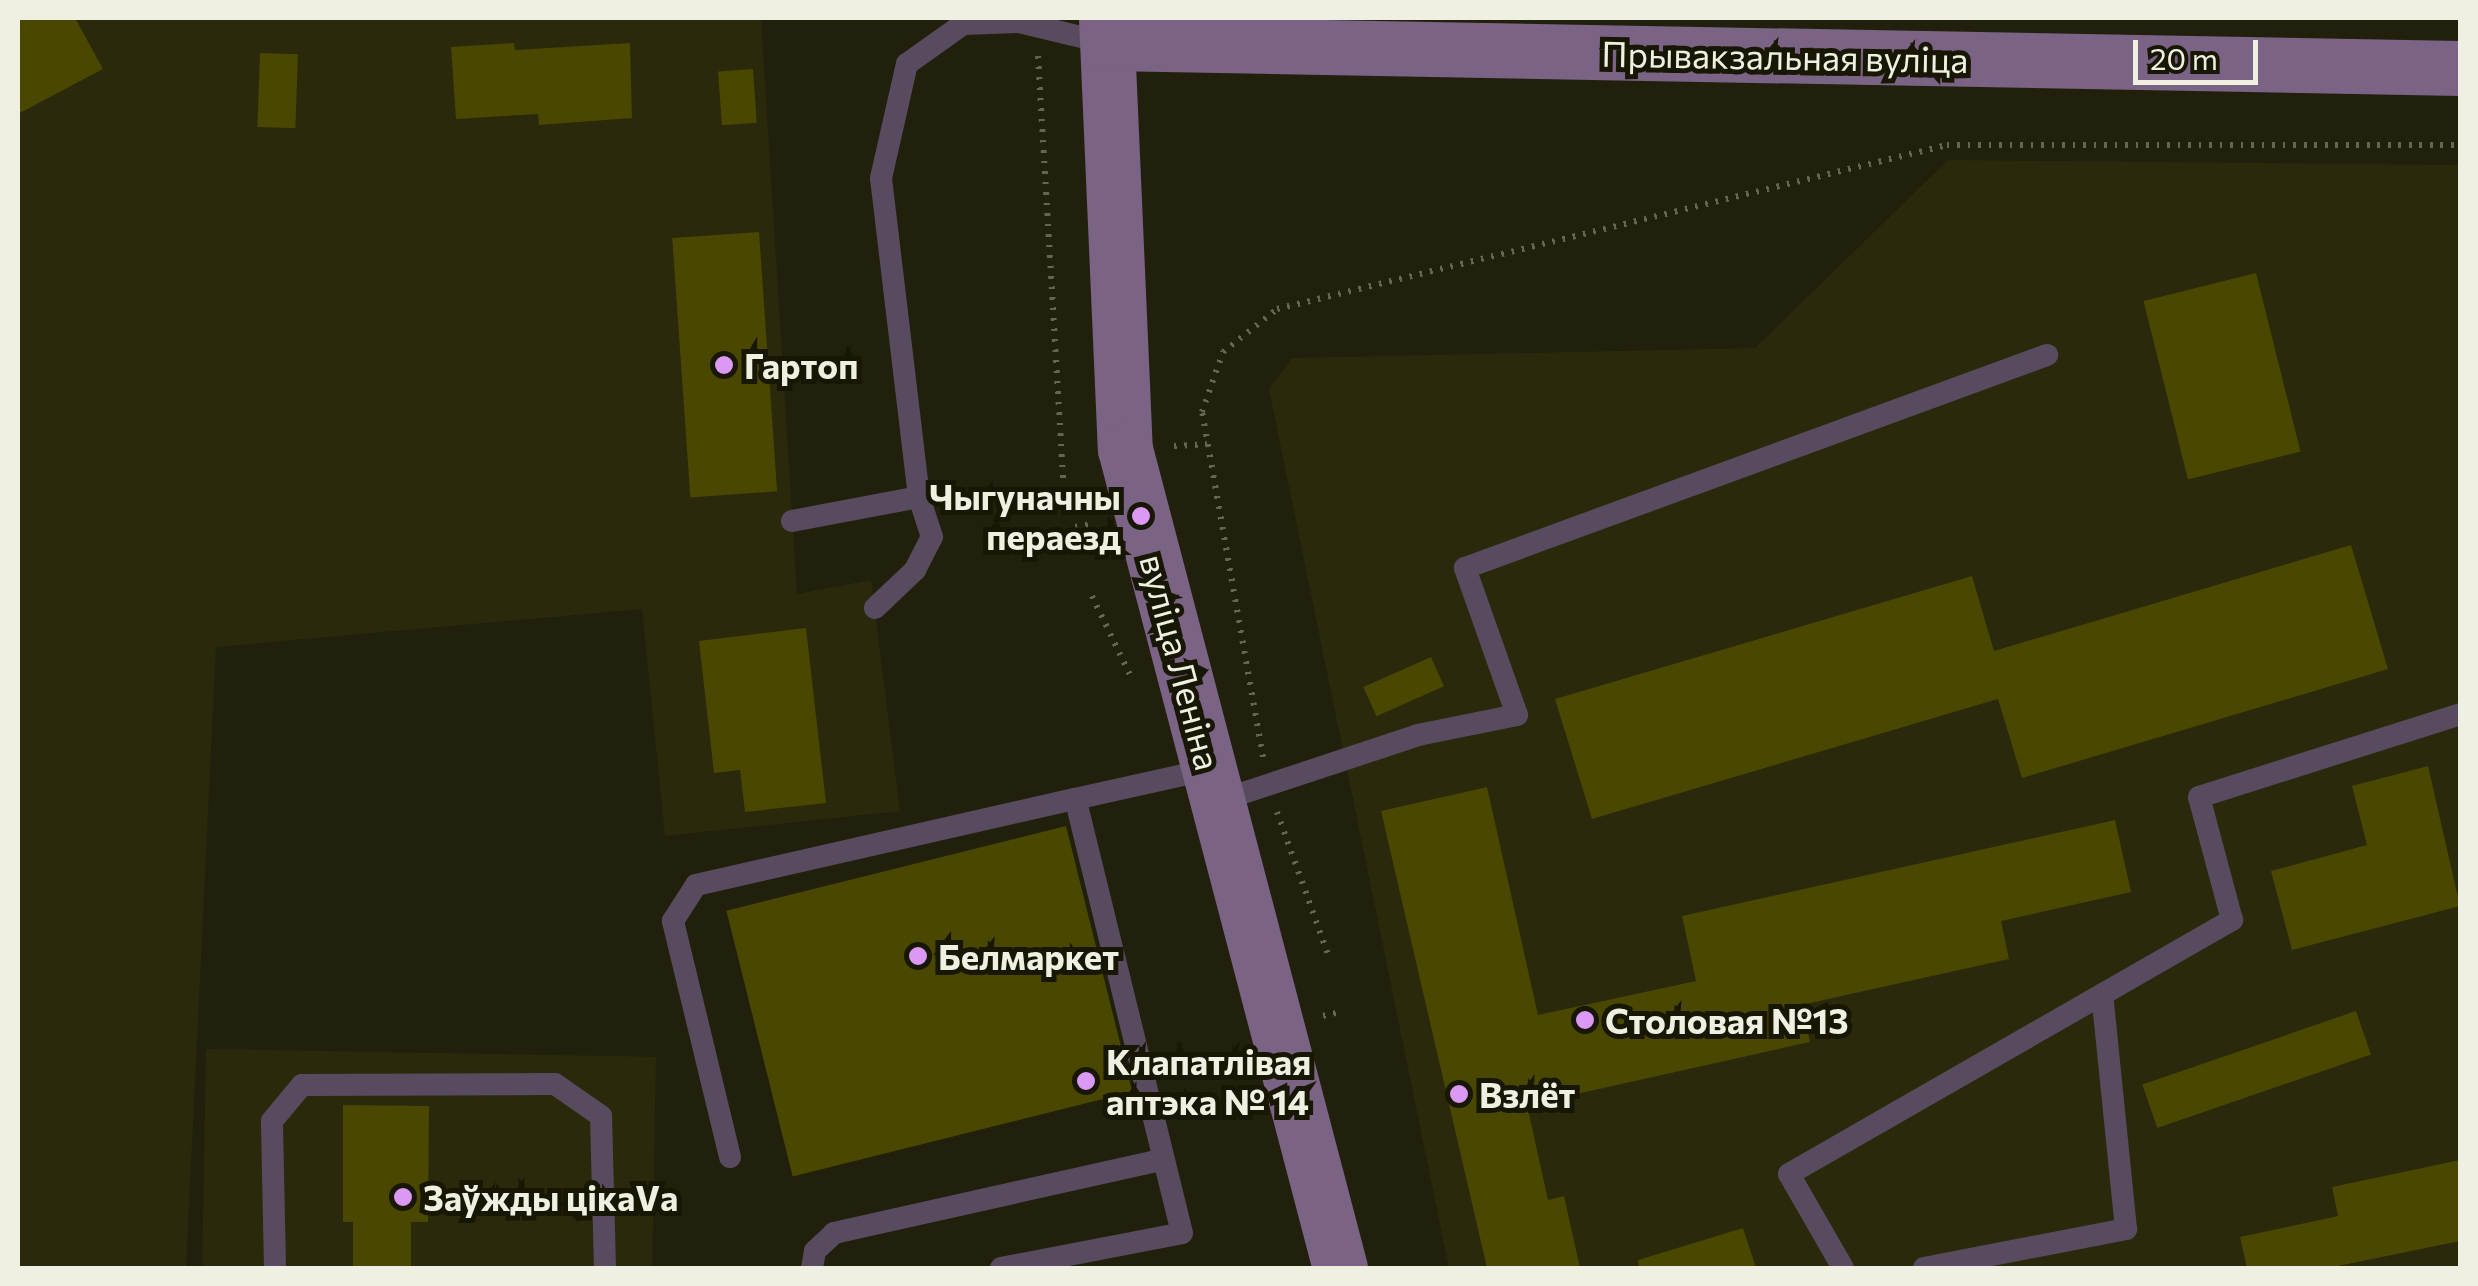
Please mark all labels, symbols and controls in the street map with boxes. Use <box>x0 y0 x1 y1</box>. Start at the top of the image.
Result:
scale bar <box>2138 20 2263 82</box>
street label: Прывакзальная вуліца <box>1601 32 1969 80</box>
text: 20 m <box>2150 39 2218 76</box>
place label: Гартоп <box>744 344 858 386</box>
marker: Гартоп <box>713 354 735 376</box>
place label: Чыгуначны пераезд <box>929 475 1121 557</box>
marker: Чыгуначны пераезд <box>1130 505 1152 527</box>
street label: вуліца Леніна <box>1132 550 1230 774</box>
place label: Белмаркет <box>938 935 1119 977</box>
marker: Белмаркет <box>907 945 929 967</box>
place label: Столовая №13 <box>1605 999 1849 1041</box>
marker: Столовая №13 <box>1574 1009 1596 1031</box>
place label: Клапатлівая аптэка № 14 <box>1106 1040 1311 1122</box>
marker: Клапатлівая аптэка № 14 <box>1075 1070 1097 1092</box>
place label: Взлёт <box>1479 1073 1575 1115</box>
marker: Взлёт <box>1448 1083 1470 1105</box>
place label: Заўжды цікаVа <box>423 1176 678 1218</box>
marker: Заўжды цікаVа <box>392 1186 414 1208</box>

